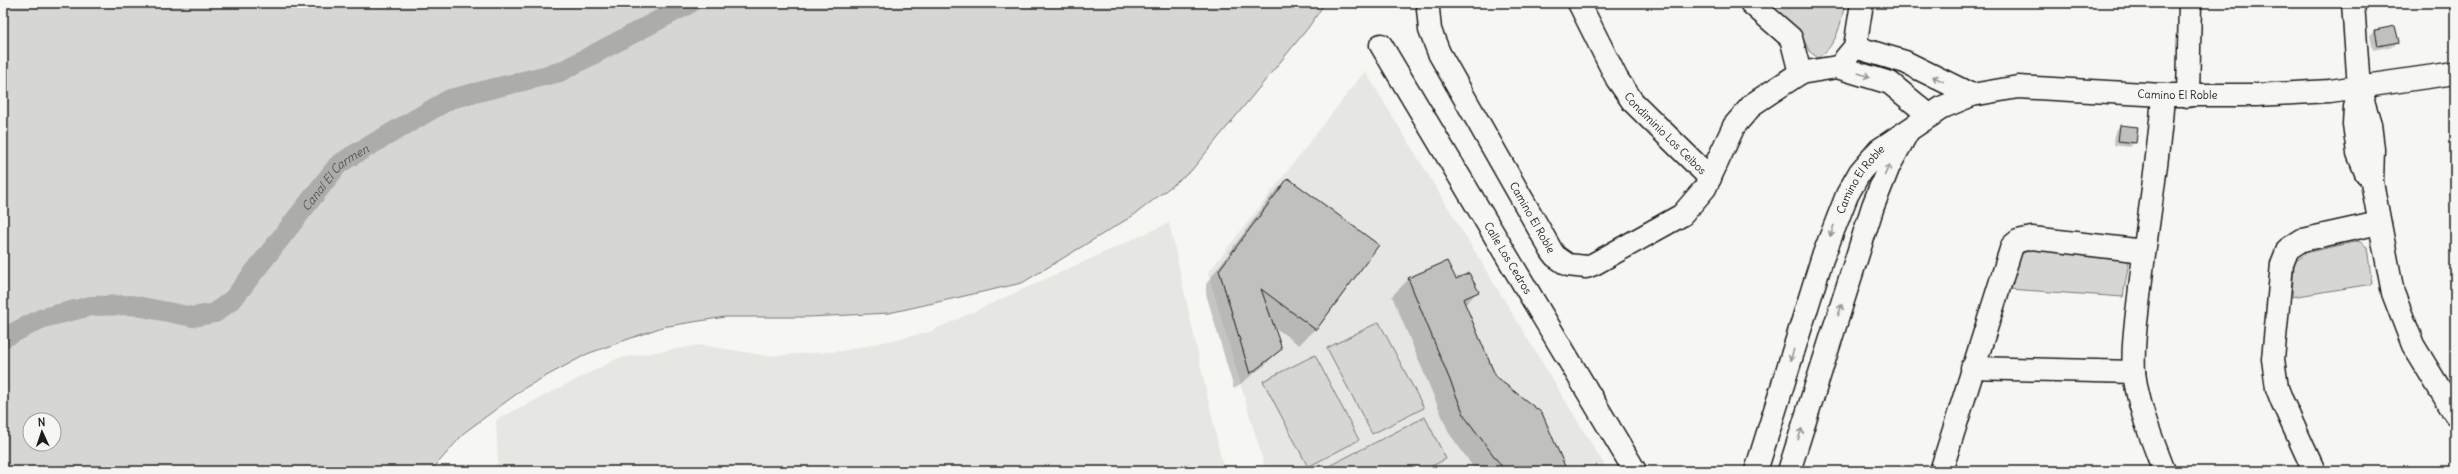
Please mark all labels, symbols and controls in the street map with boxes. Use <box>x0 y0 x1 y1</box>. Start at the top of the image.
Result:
one-way arrow <box>1857 72 1870 79</box>
one-way arrow <box>1933 75 1945 82</box>
street label: Camino El Roble <box>2137 87 2217 102</box>
street label: Condiminio Los Ceibos <box>1621 89 1709 178</box>
water label: Canal El Carmen <box>298 140 372 214</box>
street label: Camino El Roble <box>1833 142 1887 216</box>
one-way arrow <box>1884 164 1891 176</box>
street label: Camino El Roble <box>1507 179 1558 256</box>
street label: Calle Los Cedros <box>1481 219 1535 297</box>
one-way arrow <box>1828 225 1836 237</box>
one-way arrow <box>1837 304 1844 317</box>
one-way arrow <box>1788 348 1796 360</box>
north arrow <box>22 412 62 452</box>
text: N <box>37 415 46 429</box>
one-way arrow <box>1797 427 1804 440</box>

